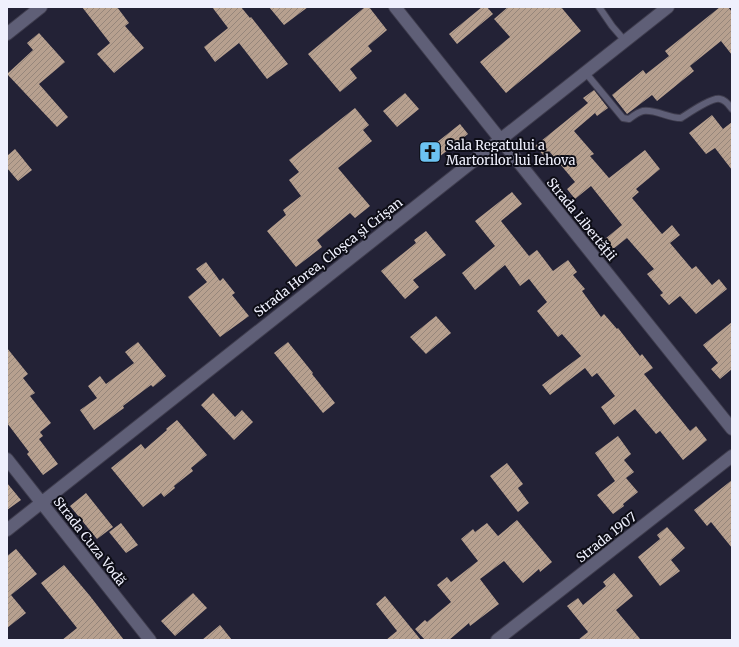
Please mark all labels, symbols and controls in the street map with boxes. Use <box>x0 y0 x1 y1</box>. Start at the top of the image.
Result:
place label: Sala Regatului a Martorilor lui Iehova <box>446 137 575 169</box>
church icon: Sala Regatului a Martorilor lui Iehova <box>417 139 443 165</box>
street label: Strada Libertății <box>543 174 620 264</box>
street label: Strada Horea, Cloşca şi Crişan <box>251 194 406 321</box>
street label: Strada Cuza Vodă <box>50 493 130 589</box>
street label: Strada 1907 <box>573 508 640 566</box>

